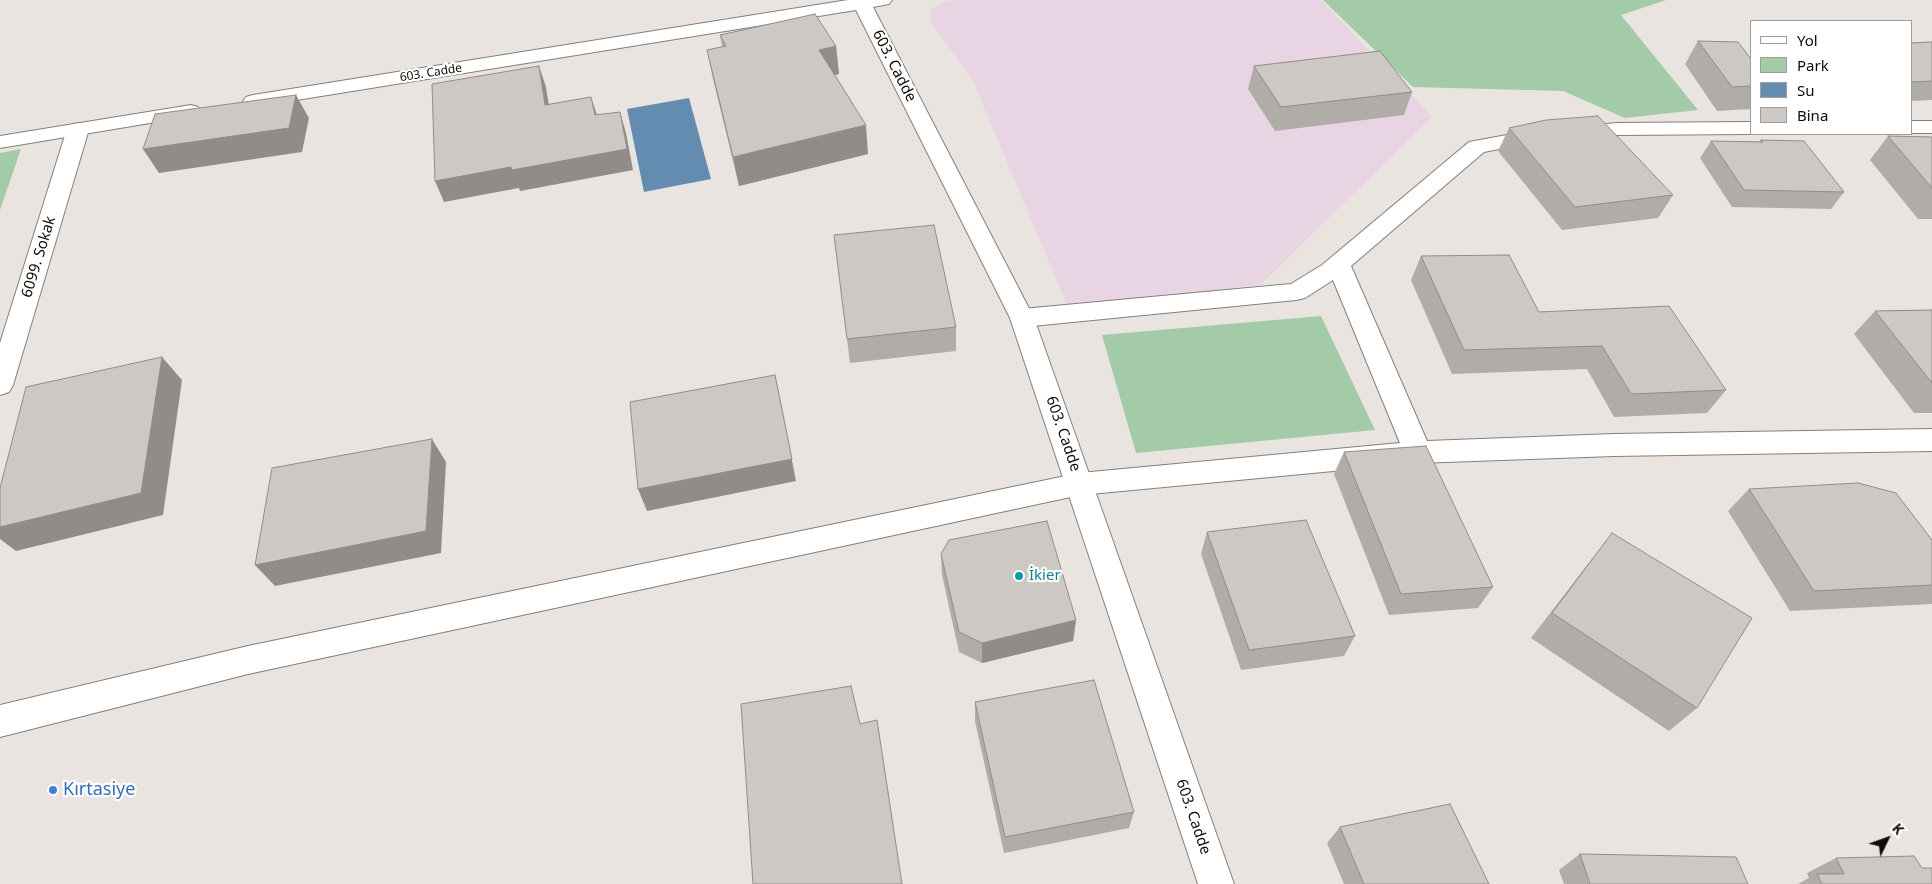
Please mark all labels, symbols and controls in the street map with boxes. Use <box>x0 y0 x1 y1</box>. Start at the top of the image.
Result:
legend <box>1750 20 1912 135</box>
street label: 603. Cadde <box>868 27 920 105</box>
text: Yol <box>1797 30 1818 50</box>
text: Park <box>1797 55 1829 75</box>
street label: 603. Cadde <box>399 61 463 85</box>
text: Su <box>1797 80 1815 100</box>
text: Bina <box>1797 105 1828 125</box>
street label: 6099. Sokak <box>18 214 60 300</box>
street label: 603. Cadde <box>1042 394 1084 474</box>
place label: İkier <box>1029 567 1061 585</box>
marker: İkier <box>1013 570 1025 582</box>
street label: 603. Cadde <box>1172 777 1214 857</box>
place label: Kırtasiye <box>63 779 135 801</box>
marker: Kırtasiye <box>47 784 59 796</box>
north arrow <box>1862 814 1912 864</box>
text: K <box>1888 819 1909 838</box>

